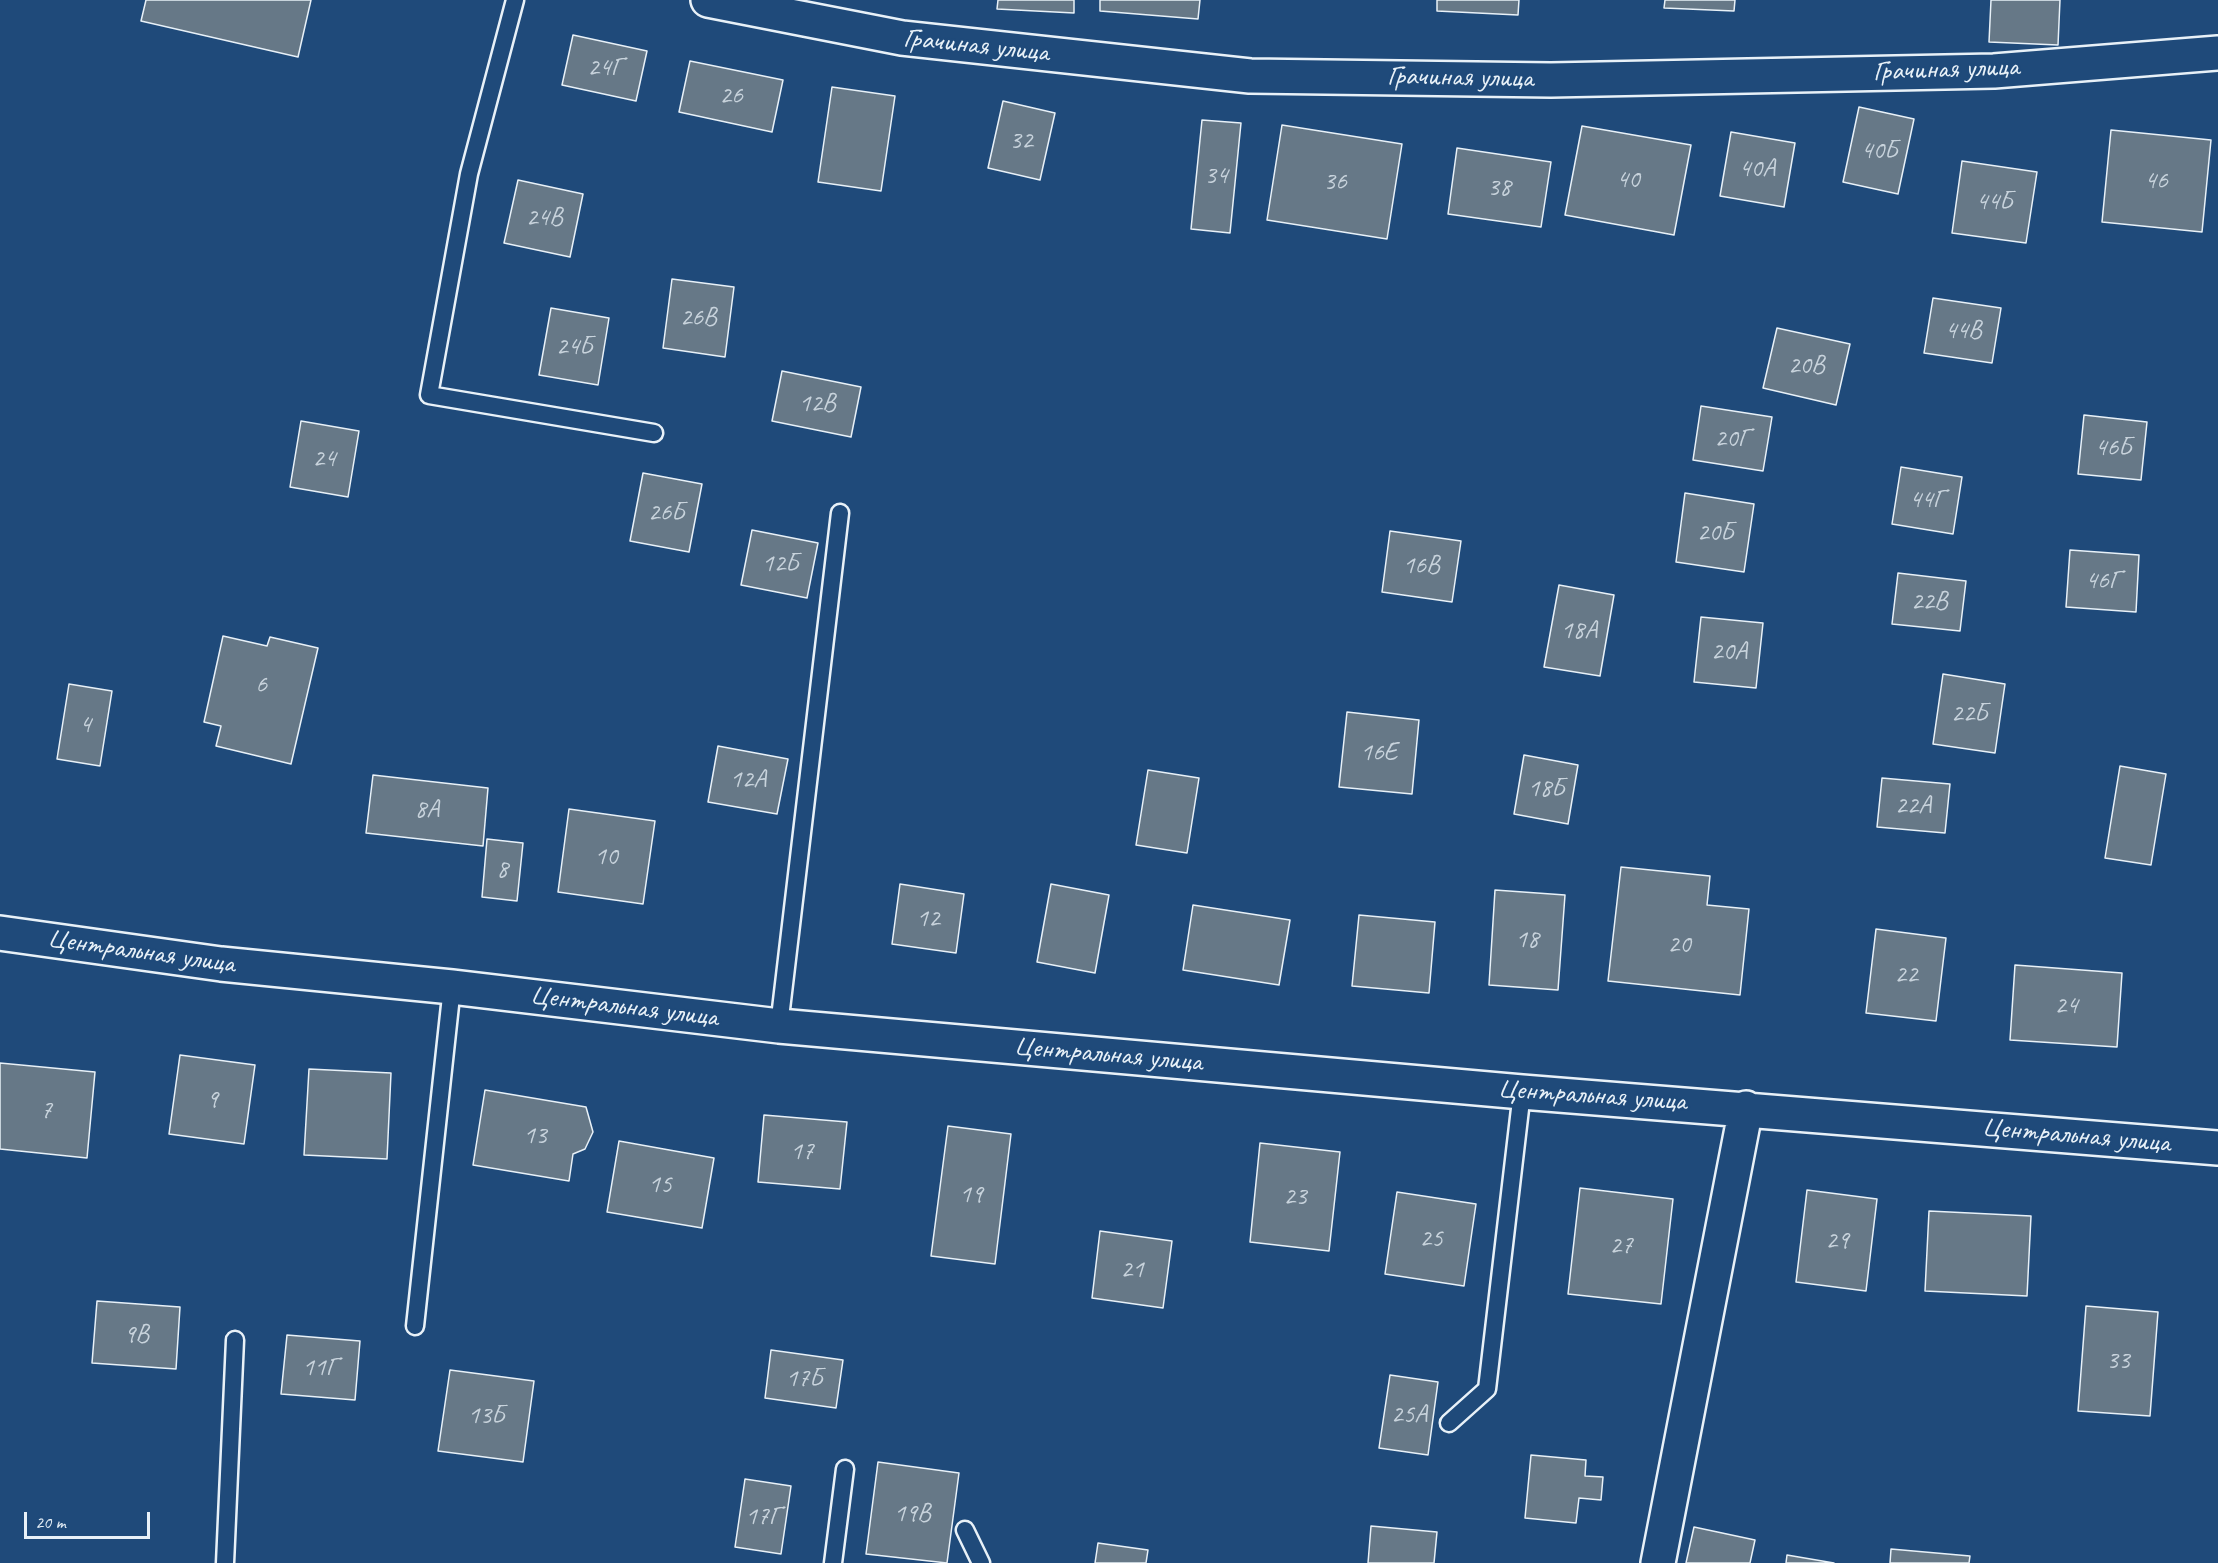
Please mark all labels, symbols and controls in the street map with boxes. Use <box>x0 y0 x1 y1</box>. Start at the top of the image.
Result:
street label: Грачиная улица <box>902 22 1050 70</box>
street label: Грачиная улица <box>1872 51 2020 89</box>
house number: 24Г <box>587 52 623 84</box>
street label: Грачиная улица <box>1387 60 1533 96</box>
house number: 26 <box>719 80 743 112</box>
house number: 32 <box>1009 125 1033 157</box>
house number: 40Б <box>1861 135 1897 167</box>
house number: 40А <box>1739 153 1775 185</box>
house number: 34 <box>1204 160 1228 192</box>
house number: 40 <box>1616 164 1640 196</box>
house number: 46 <box>2144 165 2168 197</box>
house number: 36 <box>1323 166 1347 198</box>
house number: 38 <box>1487 172 1511 204</box>
house number: 44Б <box>1976 186 2012 218</box>
house number: 24В <box>526 202 562 234</box>
house number: 26В <box>680 302 716 334</box>
house number: 44В <box>1945 315 1981 347</box>
house number: 24Б <box>556 331 592 363</box>
house number: 20В <box>1788 350 1824 382</box>
house number: 12В <box>799 388 835 420</box>
house number: 20Г <box>1714 423 1750 455</box>
house number: 46Б <box>2095 432 2131 464</box>
house number: 24 <box>312 443 336 475</box>
house number: 44Г <box>1909 484 1945 516</box>
house number: 26Б <box>648 497 684 529</box>
house number: 20Б <box>1697 517 1733 549</box>
house number: 12Б <box>762 548 798 580</box>
house number: 16В <box>1403 550 1439 582</box>
house number: 46Г <box>2085 565 2121 597</box>
house number: 22В <box>1911 586 1947 618</box>
house number: 18А <box>1561 615 1597 647</box>
house number: 20А <box>1711 636 1747 668</box>
house number: 6 <box>255 669 267 701</box>
house number: 22Б <box>1951 698 1987 730</box>
house number: 4 <box>79 709 91 741</box>
house number: 16Е <box>1360 737 1398 769</box>
house number: 12А <box>730 764 766 796</box>
house number: 18Б <box>1528 773 1564 805</box>
house number: 22А <box>1895 790 1931 822</box>
house number: 8А <box>415 794 439 826</box>
house number: 10 <box>594 841 618 873</box>
house number: 8 <box>496 854 508 886</box>
house number: 12 <box>916 903 940 935</box>
street label: Центральная улица <box>45 922 237 982</box>
house number: 18 <box>1515 924 1539 956</box>
house number: 20 <box>1667 929 1691 961</box>
house number: 22 <box>1894 959 1918 991</box>
street label: Центральная улица <box>528 979 720 1035</box>
house number: 24 <box>2054 990 2078 1022</box>
street label: Центральная улица <box>1012 1030 1204 1080</box>
street label: Центральная улица <box>1497 1073 1687 1119</box>
house number: 9 <box>206 1084 218 1116</box>
house number: 7 <box>40 1095 52 1127</box>
street label: Центральная улица <box>1980 1111 2172 1161</box>
house number: 13 <box>523 1120 547 1152</box>
house number: 17 <box>790 1136 814 1168</box>
house number: 15 <box>648 1169 672 1201</box>
house number: 19 <box>959 1179 983 1211</box>
house number: 23 <box>1283 1181 1307 1213</box>
house number: 25 <box>1419 1223 1443 1255</box>
house number: 29 <box>1825 1225 1849 1257</box>
house number: 27 <box>1609 1230 1633 1262</box>
house number: 21 <box>1120 1254 1144 1286</box>
house number: 9В <box>123 1319 149 1351</box>
house number: 33 <box>2106 1345 2130 1377</box>
house number: 11Г <box>302 1352 338 1384</box>
house number: 17Б <box>786 1363 822 1395</box>
house number: 25А <box>1391 1399 1427 1431</box>
house number: 13Б <box>468 1400 504 1432</box>
house number: 19В <box>894 1498 930 1530</box>
scale bar <box>27 1500 153 1538</box>
house number: 17Г <box>745 1501 781 1533</box>
text: 20 m <box>35 1511 66 1533</box>

